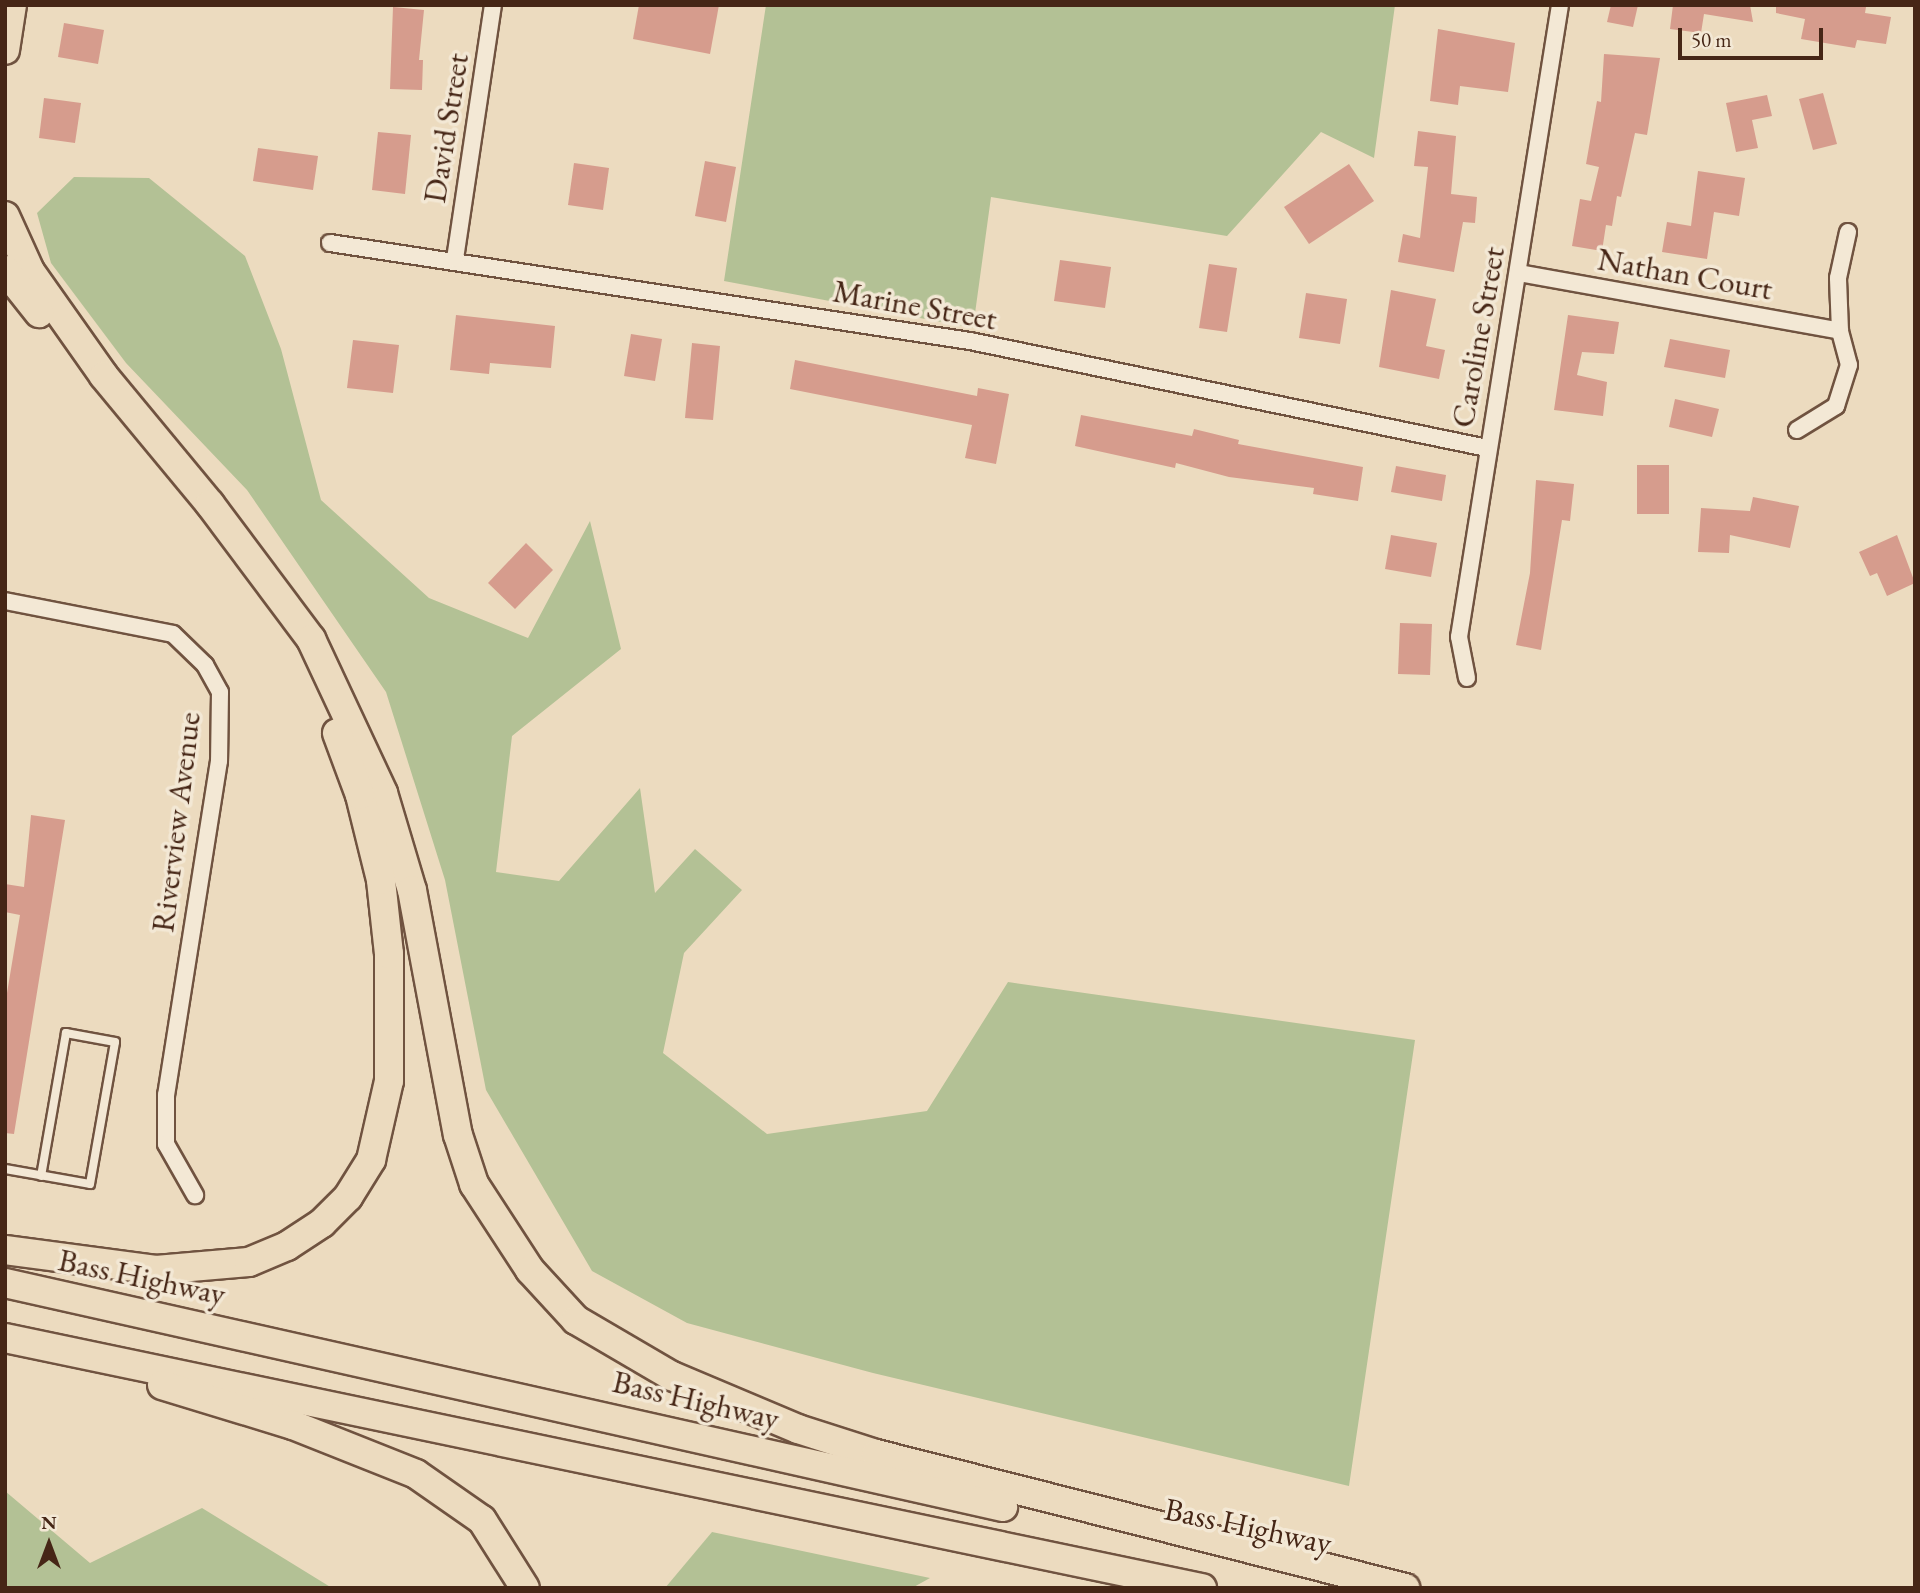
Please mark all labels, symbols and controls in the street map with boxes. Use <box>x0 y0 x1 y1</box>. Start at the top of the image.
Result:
scale bar <box>1682 14 1827 58</box>
text: 50 m <box>1691 26 1732 53</box>
street label: David Street <box>415 50 477 206</box>
street label: Nathan Court <box>1595 240 1775 308</box>
street label: Caroline Street <box>1443 243 1513 431</box>
street label: Marine Street <box>830 272 1000 338</box>
street label: Riverview Avenue <box>143 710 209 934</box>
street label: Bass Highway <box>55 1241 229 1313</box>
street label: Bass Highway <box>609 1362 783 1438</box>
street label: Bass Highway <box>1161 1490 1335 1562</box>
north arrow <box>14 1509 84 1579</box>
text: N <box>41 1510 57 1535</box>

